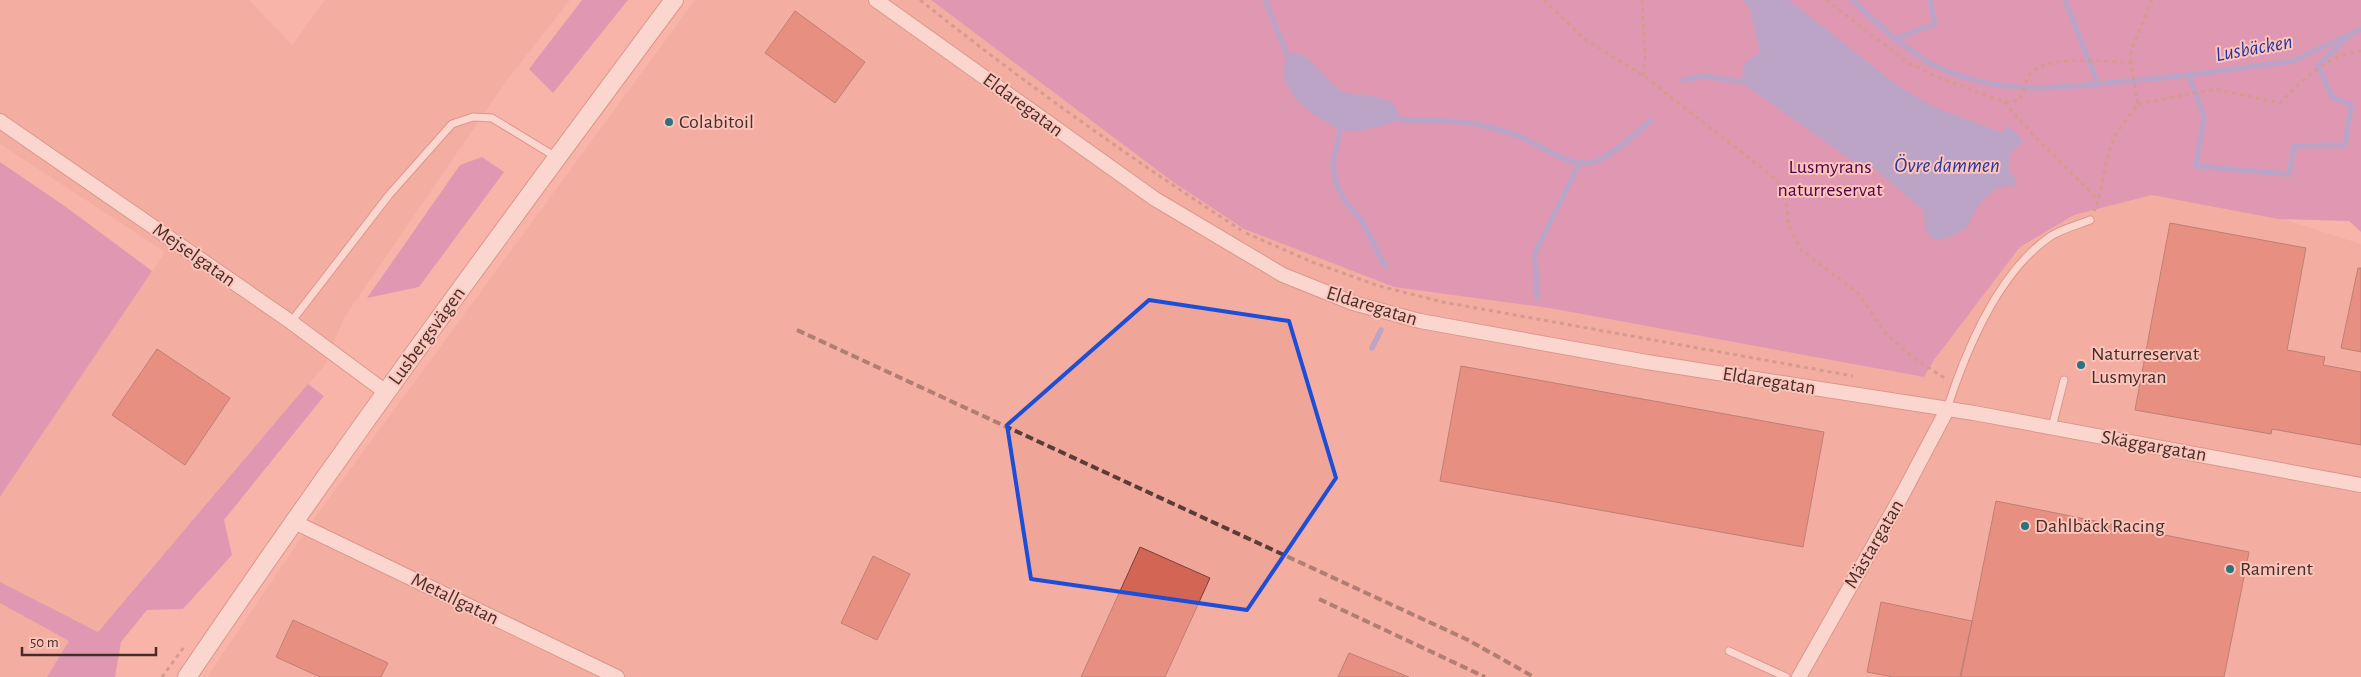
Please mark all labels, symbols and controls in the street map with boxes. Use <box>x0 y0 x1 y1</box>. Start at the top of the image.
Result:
water label: Lusbäcken <box>2214 31 2294 65</box>
street label: Eldaregatan <box>979 69 1067 141</box>
place label: Colabitoil <box>679 112 754 132</box>
marker: Colabitoil <box>663 116 675 128</box>
water label: Övre dammen <box>1894 154 2000 176</box>
park label: Lusmyrans naturreservat <box>1777 157 1883 200</box>
street label: Mejselgatan <box>149 219 239 291</box>
street label: Lusbergsvägen <box>385 283 469 389</box>
street label: Eldaregatan <box>1324 283 1420 329</box>
place label: Naturreservat Lusmyran <box>2091 344 2200 387</box>
marker: Naturreservat Lusmyran <box>2075 359 2087 371</box>
street label: Eldaregatan <box>1721 364 1817 398</box>
street label: Skäggargatan <box>2100 427 2208 465</box>
street label: Mästargatan <box>1841 496 1907 592</box>
place label: Dahlbäck Racing <box>2035 516 2165 536</box>
marker: Dahlbäck Racing <box>2019 520 2031 532</box>
place label: Ramirent <box>2240 559 2314 579</box>
marker: Ramirent <box>2224 563 2236 575</box>
street label: Metallgatan <box>408 569 502 629</box>
scale bar <box>22 624 156 656</box>
text: 50 m <box>30 635 59 650</box>

